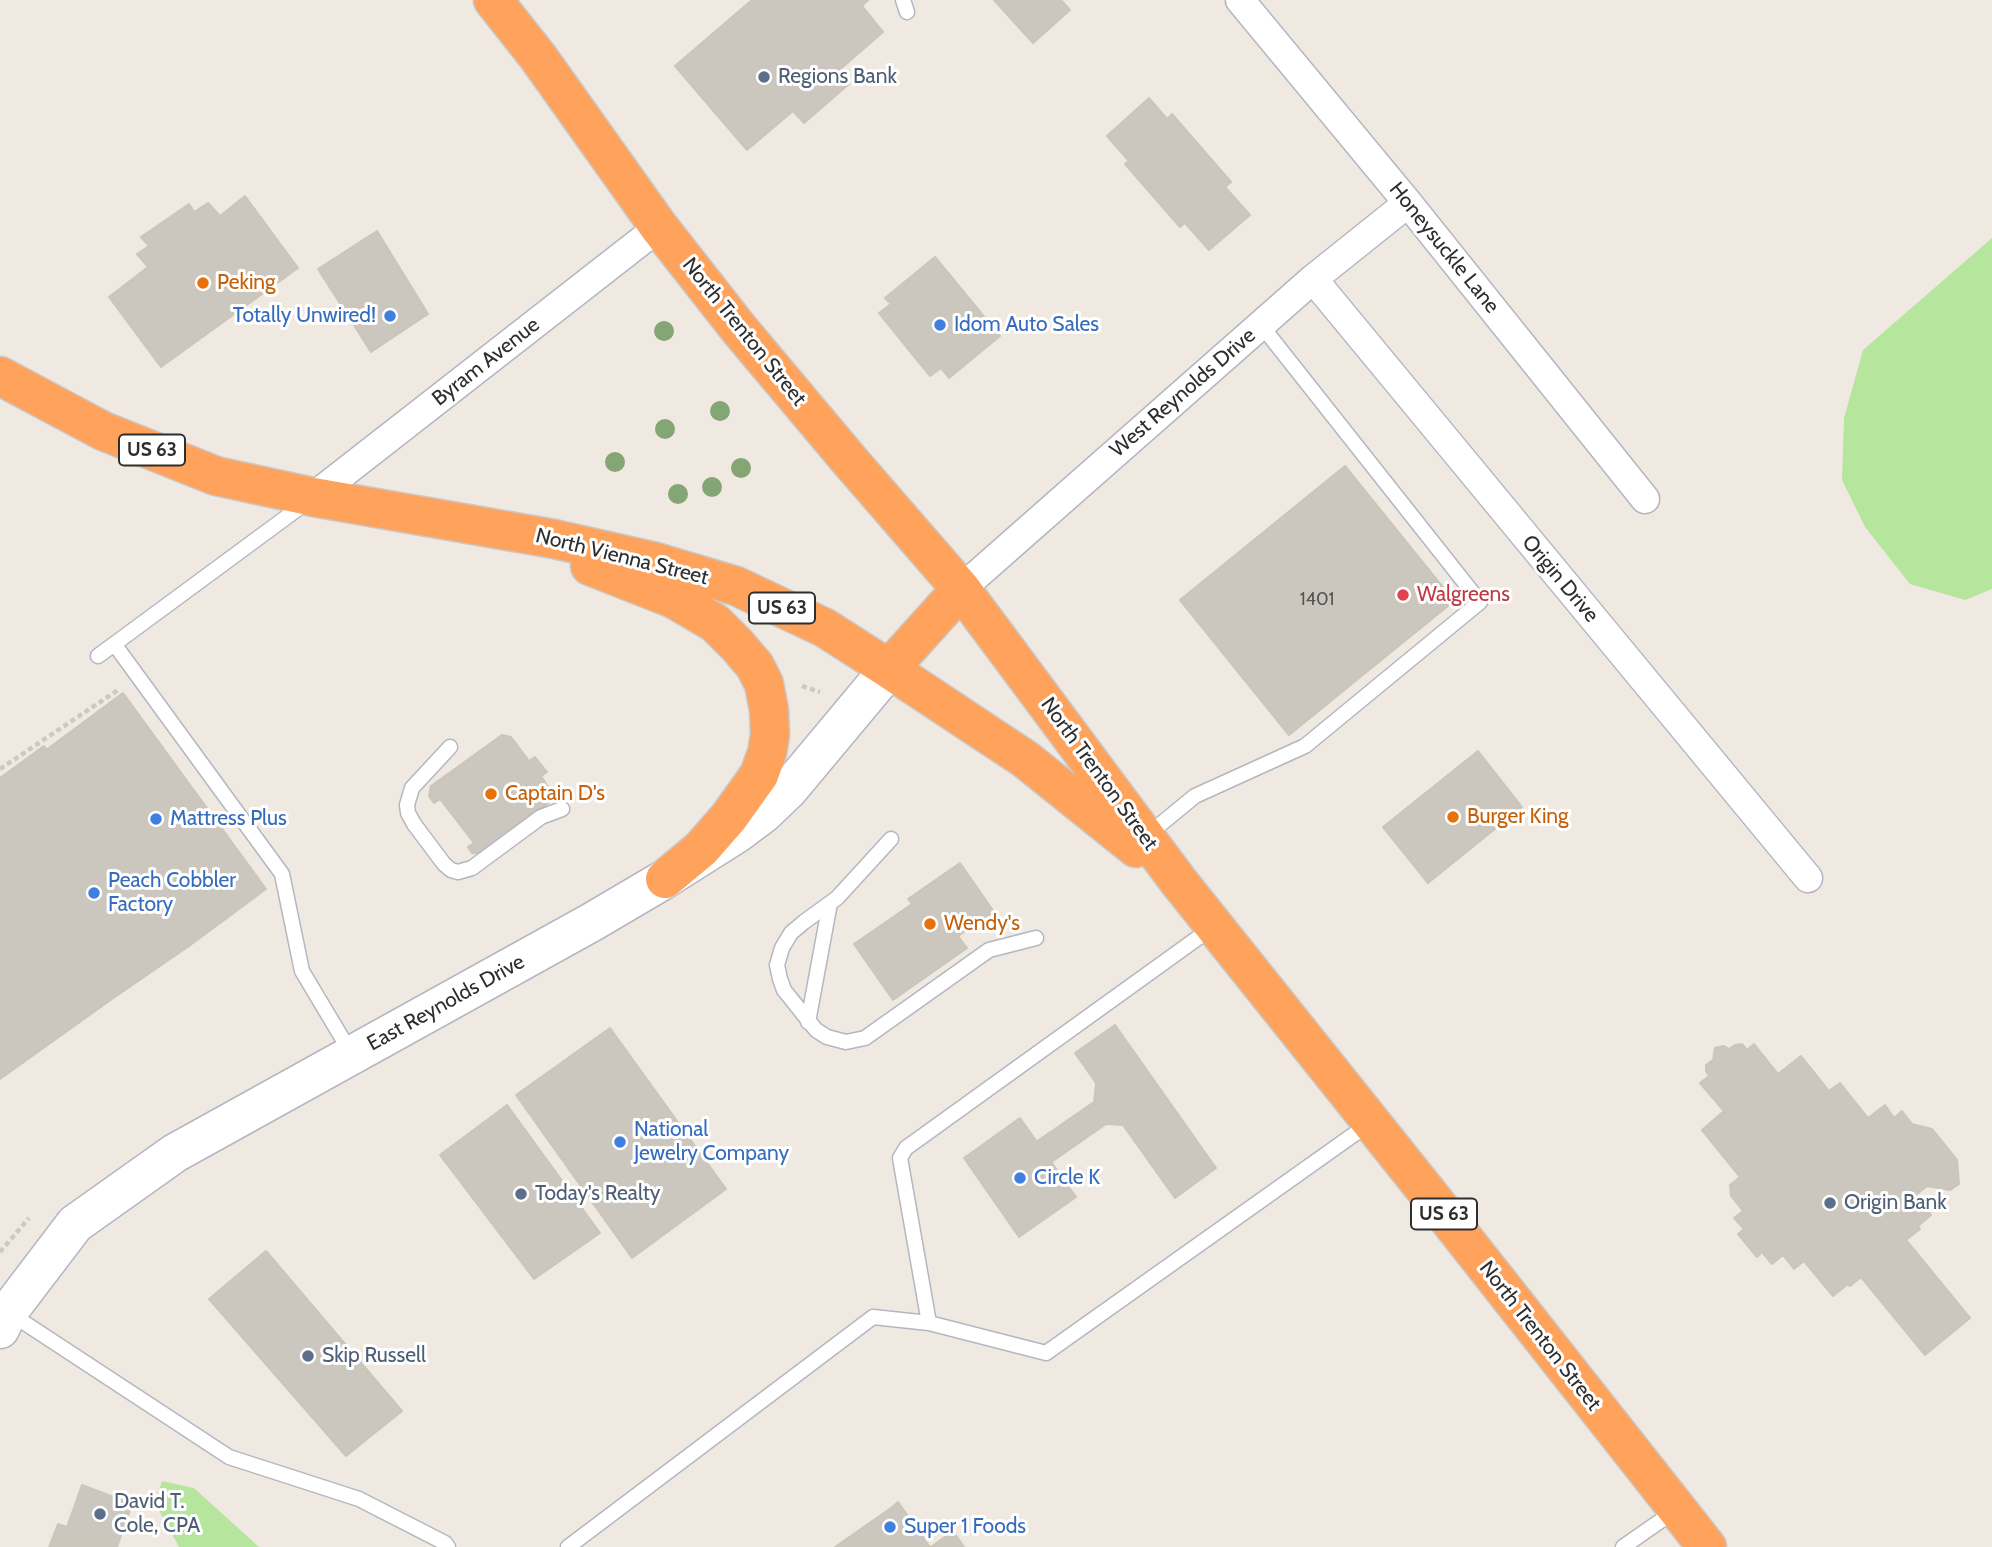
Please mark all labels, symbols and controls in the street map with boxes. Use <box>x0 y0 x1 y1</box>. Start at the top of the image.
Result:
place label: Regions Bank <box>778 64 897 90</box>
marker: Regions Bank <box>756 69 772 85</box>
street label: Honeysuckle Lane <box>1384 177 1504 319</box>
street label: North Trenton Street <box>677 253 811 411</box>
place label: Peking <box>217 270 276 296</box>
marker: Peking <box>195 275 211 291</box>
place label: Totally Unwired! <box>233 303 376 329</box>
marker: Totally Unwired! <box>382 308 398 324</box>
street label: Byram Avenue <box>427 312 545 412</box>
place label: Idom Auto Sales <box>954 312 1099 338</box>
marker: Idom Auto Sales <box>932 317 948 333</box>
street label: West Reynolds Drive <box>1105 323 1261 463</box>
road number: US 63 <box>119 435 185 466</box>
street label: North Vienna Street <box>533 523 711 591</box>
street label: Origin Drive <box>1516 530 1604 628</box>
place label: Walgreens <box>1417 582 1510 608</box>
marker: Walgreens <box>1395 587 1411 603</box>
house number: 1401 <box>1300 589 1334 611</box>
road number: US 63 <box>749 593 815 624</box>
street label: North Trenton Street <box>1035 693 1163 855</box>
place label: Captain D's <box>505 781 605 807</box>
marker: Captain D's <box>483 786 499 802</box>
place label: Burger King <box>1467 804 1569 830</box>
place label: Mattress Plus <box>170 806 287 832</box>
marker: Burger King <box>1445 809 1461 825</box>
marker: Mattress Plus <box>148 811 164 827</box>
place label: Peach Cobbler Factory <box>108 868 236 918</box>
marker: Peach Cobbler Factory <box>86 885 102 901</box>
place label: Wendy's <box>944 911 1020 937</box>
marker: Wendy's <box>922 916 938 932</box>
street label: East Reynolds Drive <box>363 949 529 1057</box>
place label: National Jewelry Company <box>634 1117 789 1167</box>
marker: National Jewelry Company <box>612 1134 628 1150</box>
place label: Circle K <box>1034 1165 1100 1191</box>
marker: Circle K <box>1012 1170 1028 1186</box>
place label: Today's Realty <box>535 1181 660 1207</box>
marker: Today's Realty <box>513 1186 529 1202</box>
place label: Origin Bank <box>1844 1190 1947 1216</box>
marker: Origin Bank <box>1822 1195 1838 1211</box>
road number: US 63 <box>1411 1198 1477 1230</box>
street label: North Trenton Street <box>1474 1256 1606 1416</box>
place label: Skip Russell <box>322 1343 426 1369</box>
marker: Skip Russell <box>300 1348 316 1364</box>
place label: David T. Cole, CPA <box>114 1489 200 1539</box>
marker: David T. Cole, CPA <box>92 1506 108 1522</box>
place label: Super 1 Foods <box>904 1514 1026 1540</box>
marker: Super 1 Foods <box>882 1519 898 1535</box>

